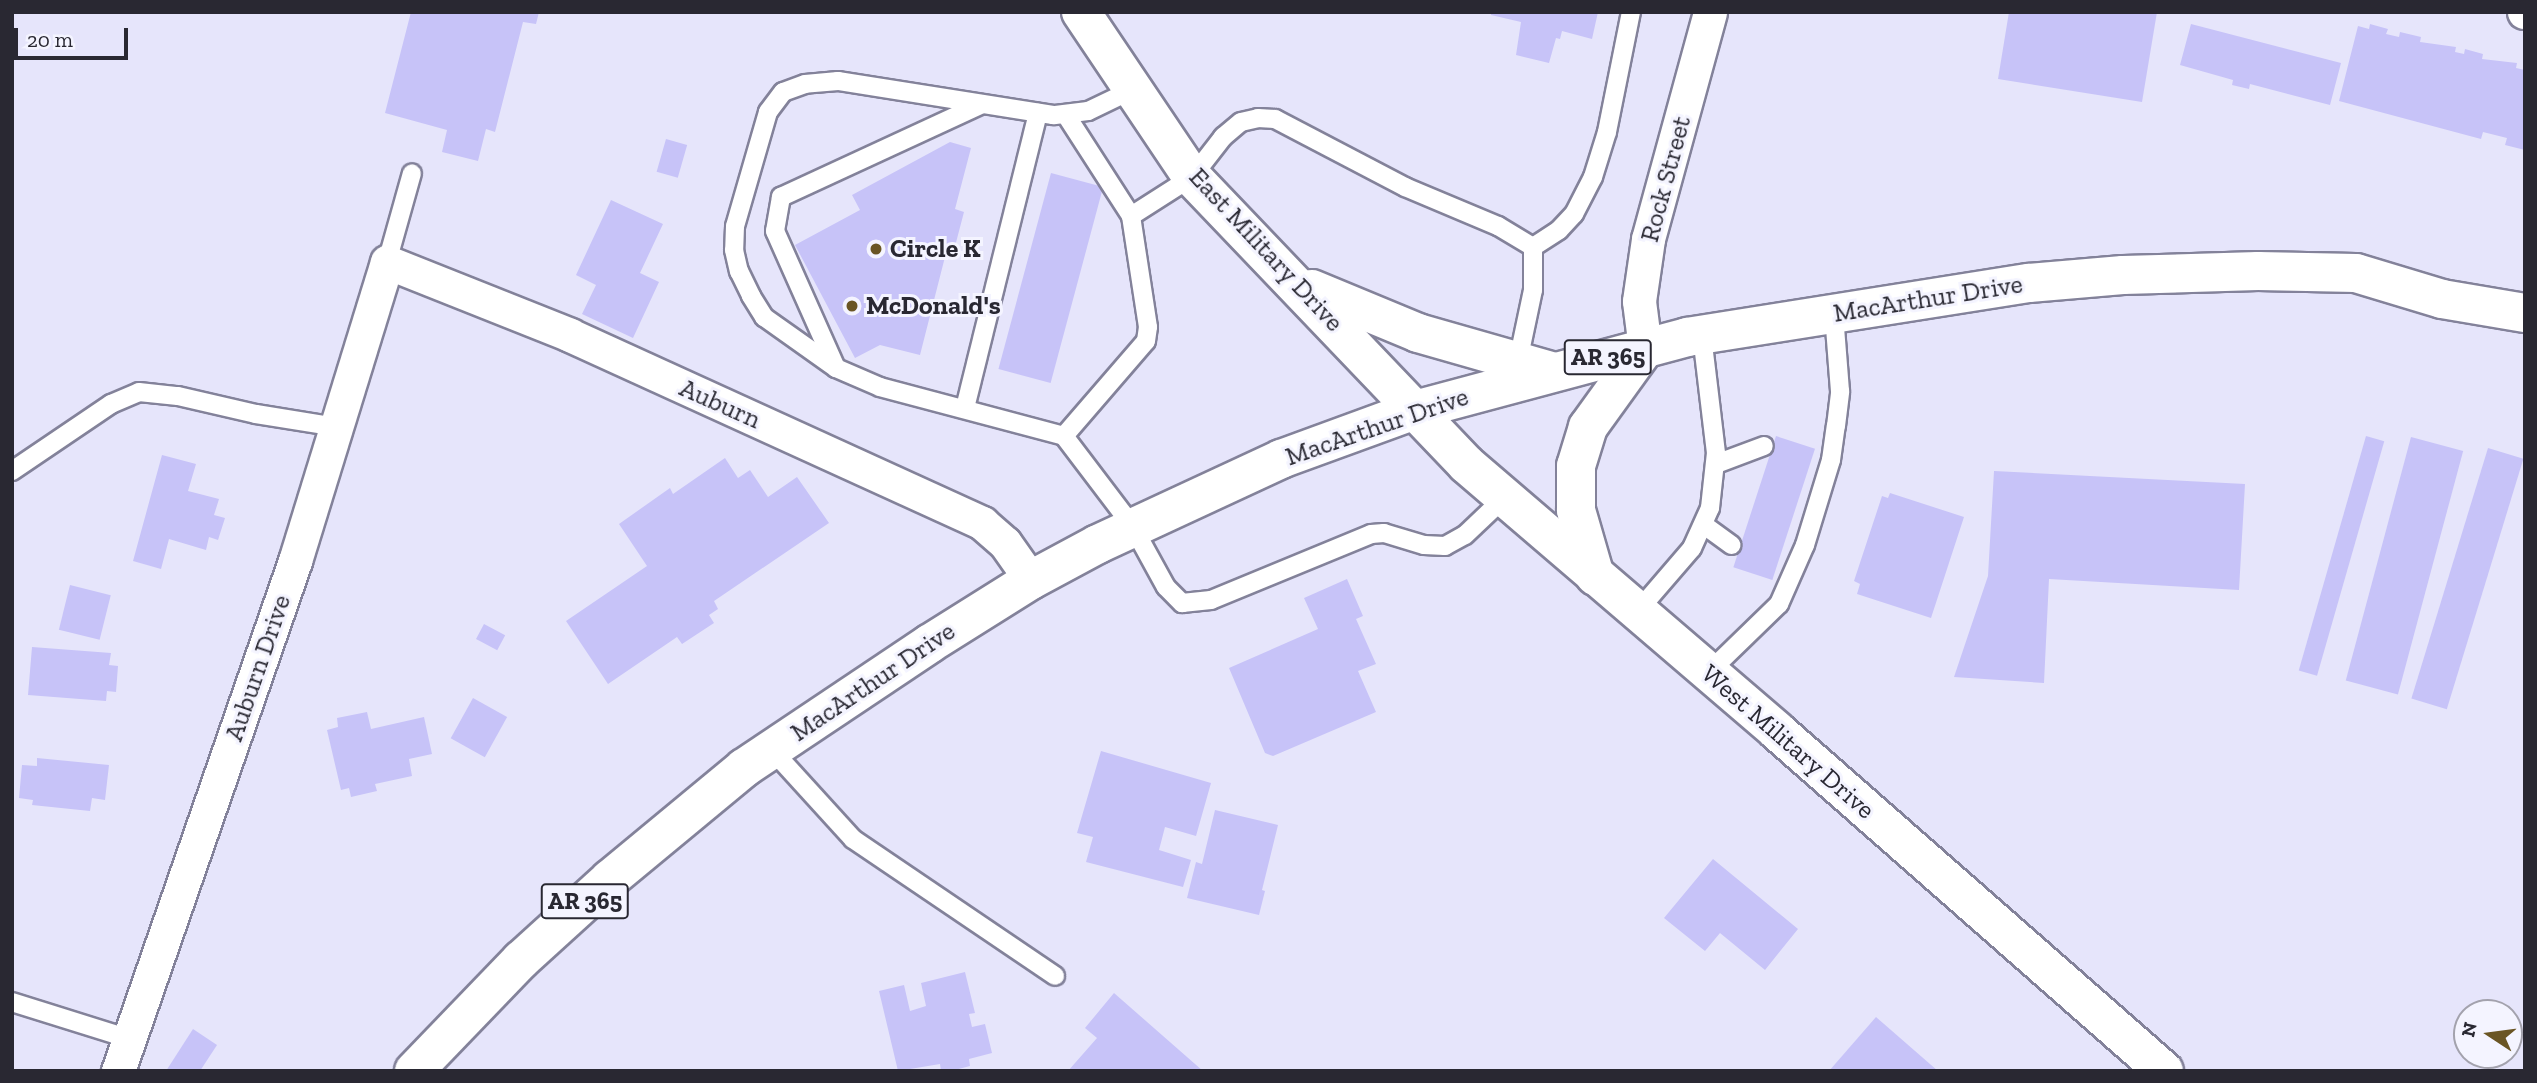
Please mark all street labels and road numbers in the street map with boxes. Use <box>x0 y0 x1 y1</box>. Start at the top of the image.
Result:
street label: Rock Street <box>1634 113 1698 245</box>
street label: East Military Drive <box>1182 162 1350 338</box>
street label: MacArthur Drive <box>1831 269 2025 329</box>
road number: AR 365 <box>1562 336 1654 378</box>
street label: Auburn <box>675 372 765 436</box>
street label: MacArthur Drive <box>1281 381 1473 473</box>
street label: Auburn Drive <box>218 591 298 745</box>
street label: MacArthur Drive <box>785 615 961 749</box>
street label: West Military Drive <box>1695 658 1881 826</box>
road number: AR 365 <box>540 880 630 922</box>

